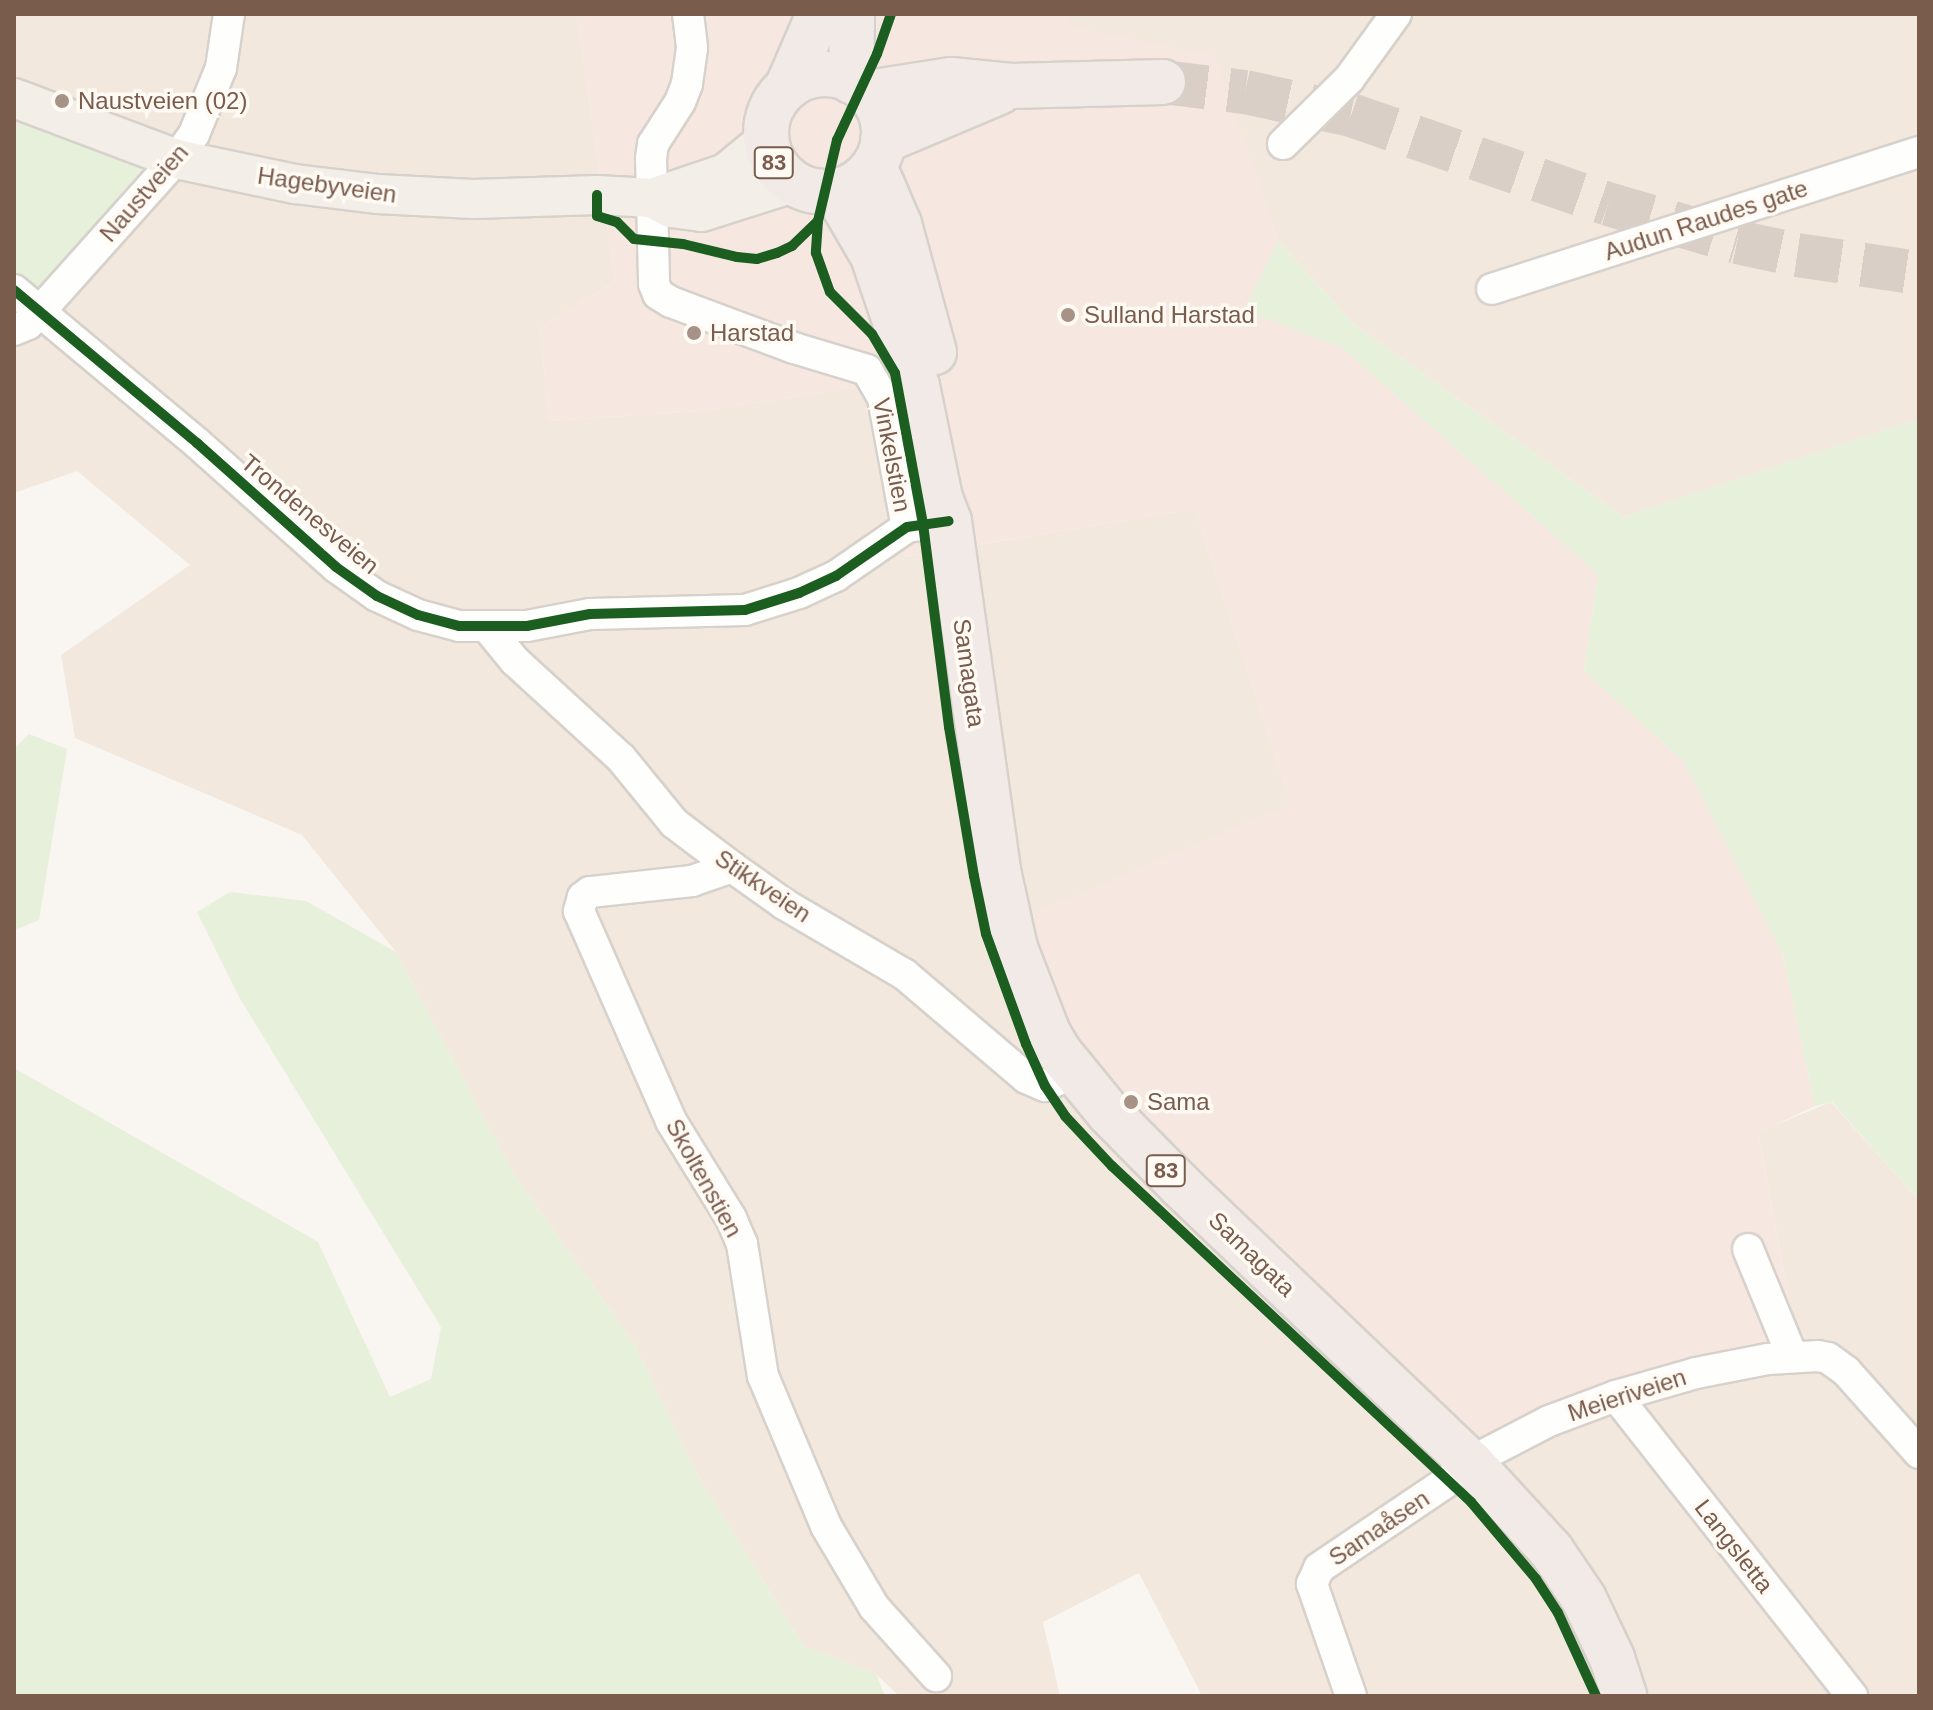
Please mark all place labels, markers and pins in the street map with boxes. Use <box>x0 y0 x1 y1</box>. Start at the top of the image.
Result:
place label: Naustveien (02) <box>78 87 247 115</box>
marker: Naustveien (02) <box>53 92 71 110</box>
place label: Sulland Harstad <box>1084 301 1255 329</box>
marker: Sulland Harstad <box>1059 306 1077 324</box>
place label: Harstad <box>710 319 794 347</box>
marker: Harstad <box>685 324 703 342</box>
place label: Sama <box>1147 1088 1210 1116</box>
marker: Sama <box>1122 1093 1140 1111</box>

